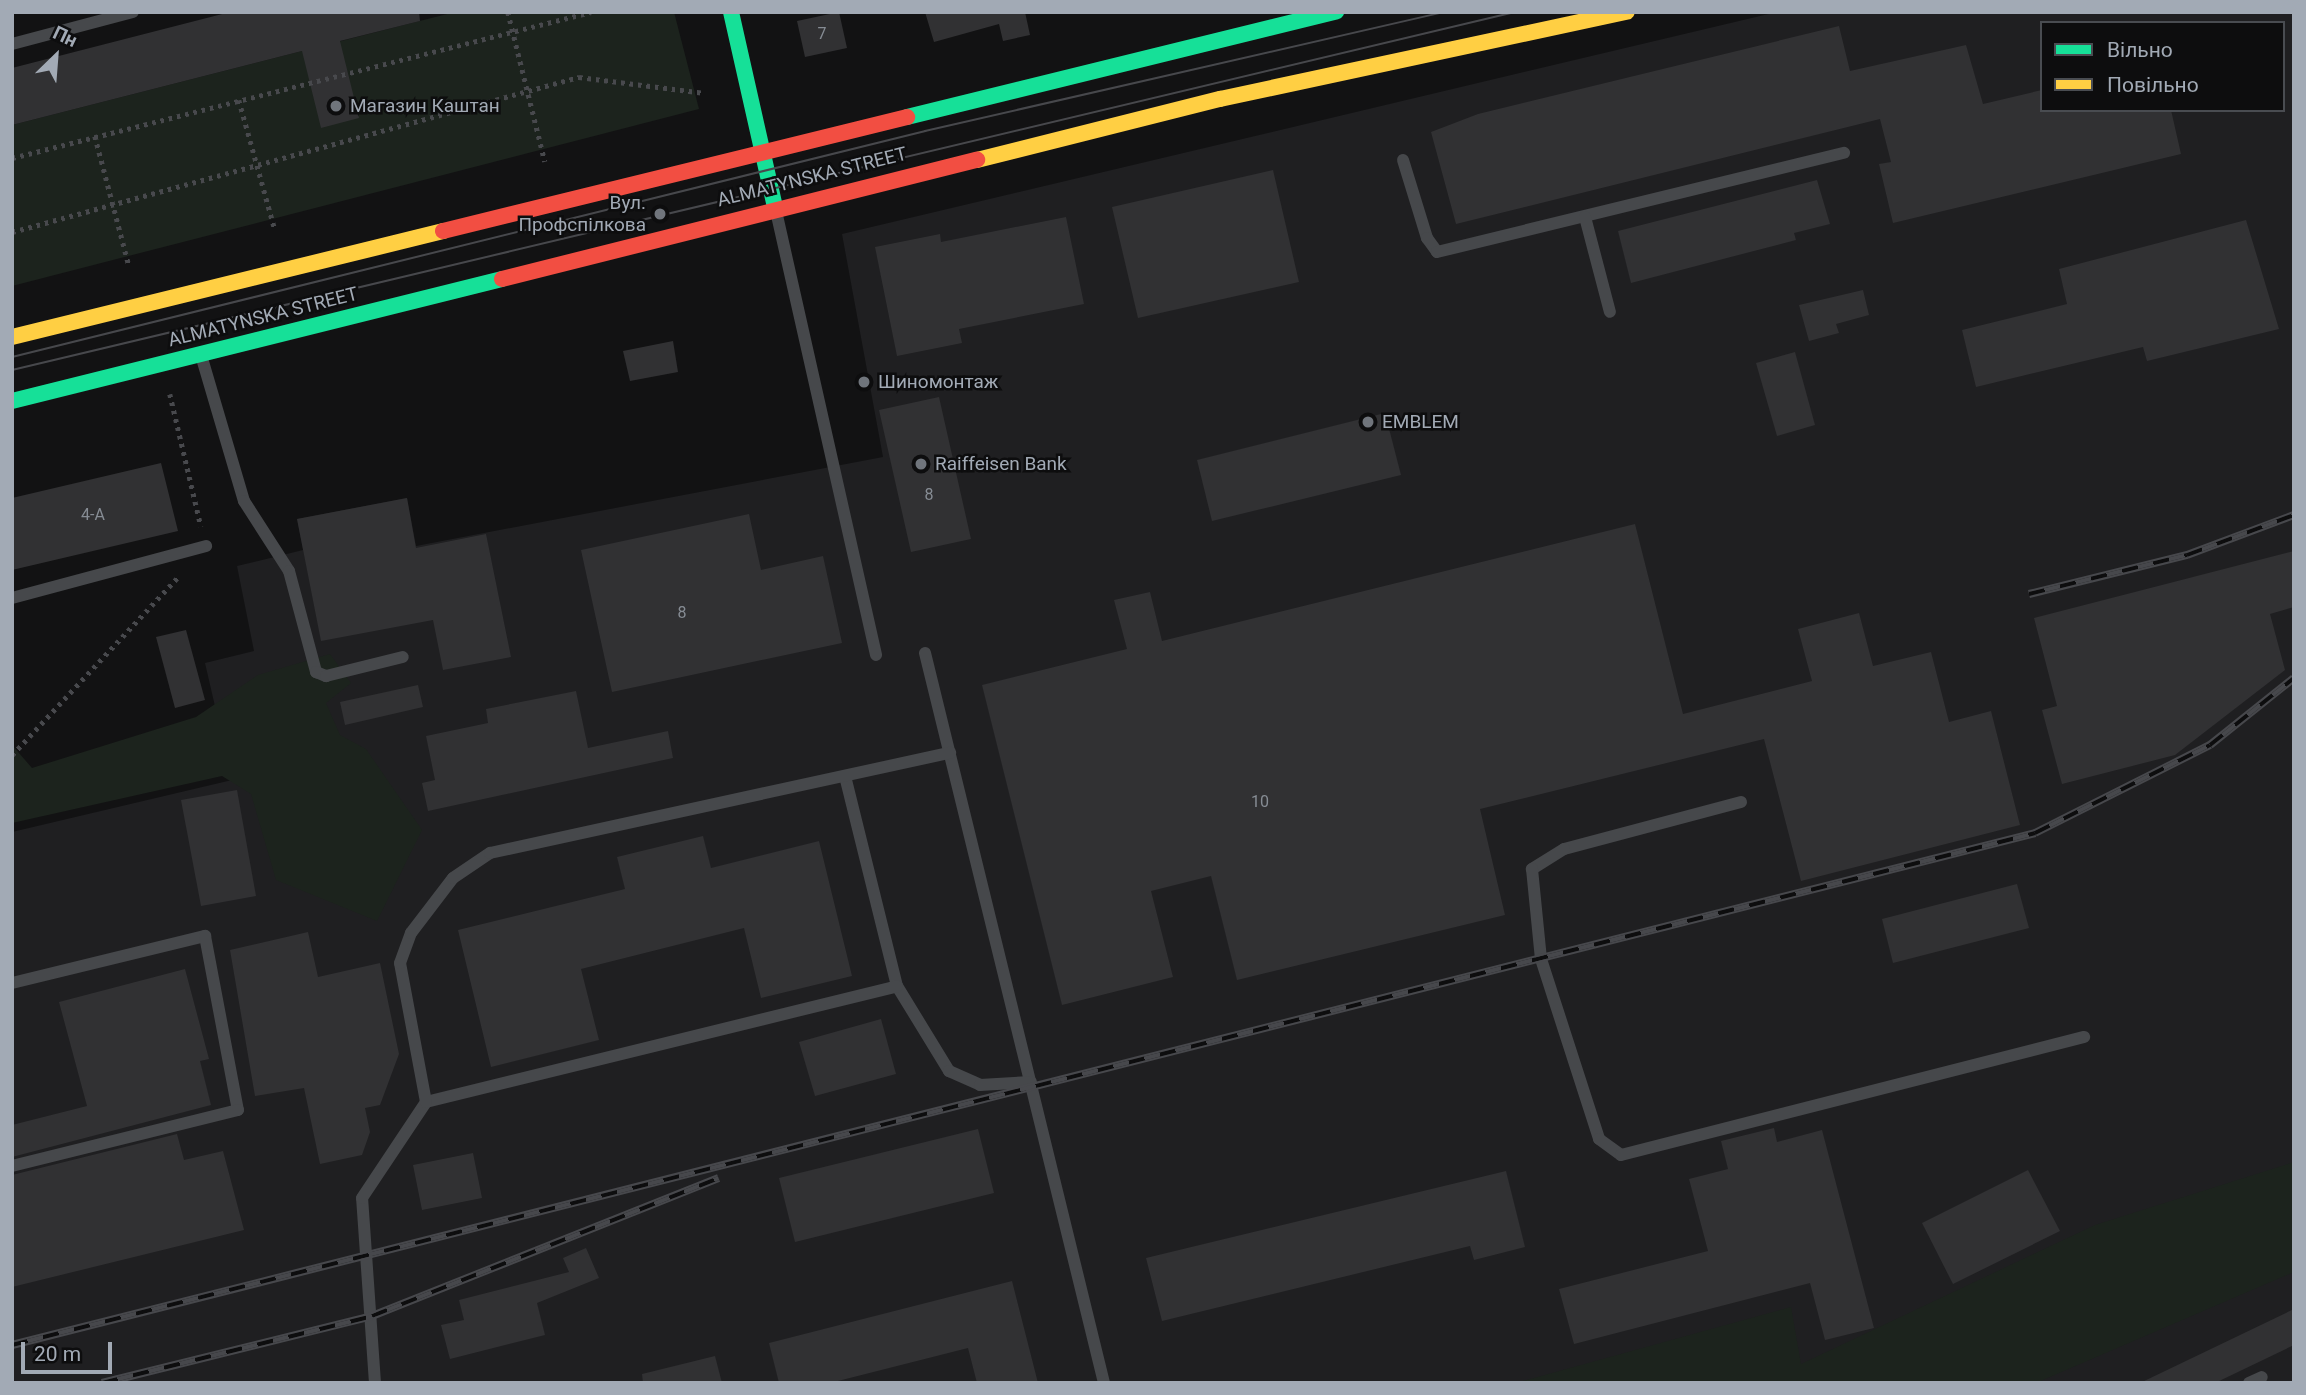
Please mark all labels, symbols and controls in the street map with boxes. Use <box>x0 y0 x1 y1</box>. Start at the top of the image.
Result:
north arrow <box>21 21 91 91</box>
text: Пн <box>49 21 81 52</box>
legend <box>2040 21 2285 112</box>
house number: 7 <box>818 24 826 44</box>
text: Вільно <box>2107 38 2173 62</box>
text: Повільно <box>2107 73 2199 97</box>
place label: Магазин Каштан <box>350 95 500 117</box>
marker: Магазин Каштан <box>328 98 344 114</box>
street label: ALMATYNSKA STREET <box>715 142 909 212</box>
place label: Вул. Профспілкова <box>519 192 646 236</box>
marker: Вул. Профспілкова <box>652 206 668 222</box>
street label: ALMATYNSKA STREET <box>166 282 360 352</box>
place label: Шиномонтаж <box>878 371 998 393</box>
marker: Шиномонтаж <box>856 374 872 390</box>
place label: EMBLEM <box>1382 411 1459 433</box>
marker: EMBLEM <box>1360 414 1376 430</box>
place label: Raiffeisen Bank <box>935 453 1067 475</box>
marker: Raiffeisen Bank <box>913 456 929 472</box>
house number: 8 <box>925 485 933 505</box>
house number: 4-А <box>81 505 105 525</box>
house number: 8 <box>678 603 686 623</box>
house number: 10 <box>1251 792 1269 812</box>
scale bar <box>24 1328 116 1372</box>
text: 20 m <box>34 1342 81 1366</box>

